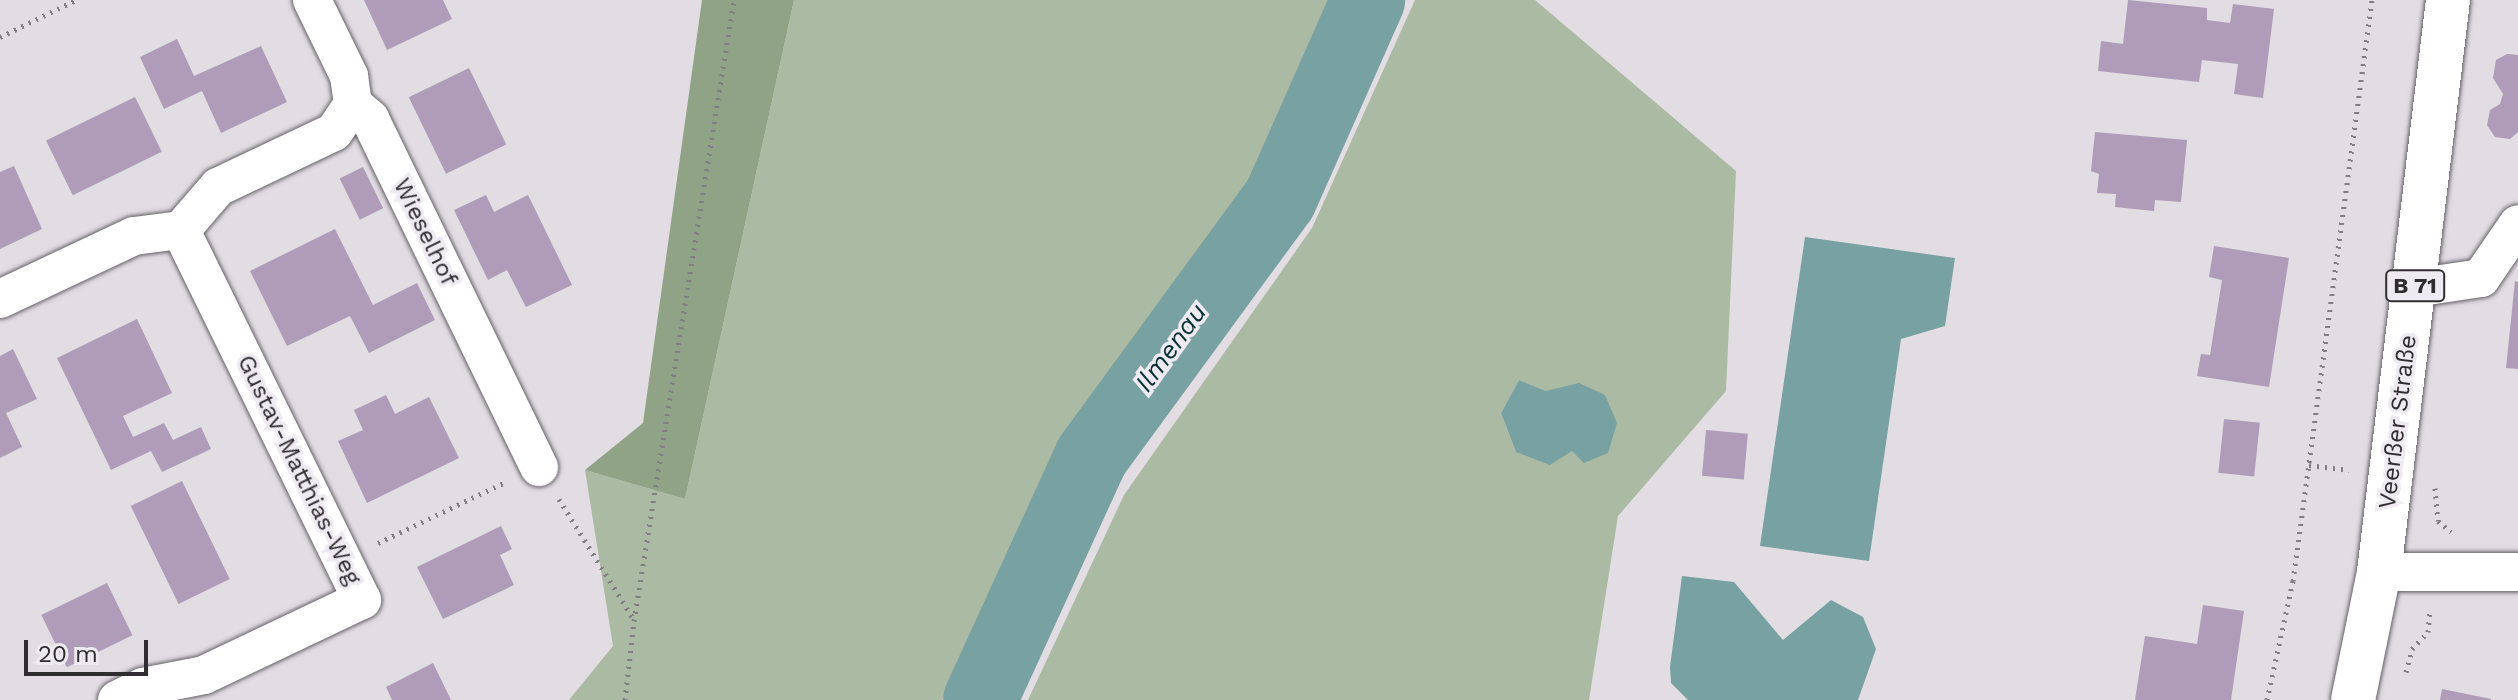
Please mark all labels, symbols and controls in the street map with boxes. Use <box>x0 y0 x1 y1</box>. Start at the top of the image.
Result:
street label: Wieselhof <box>387 174 463 290</box>
road number: B 71 <box>2383 268 2447 304</box>
water label: Ilmenau <box>1129 298 1213 398</box>
street label: Veerßer Straße <box>2373 333 2423 511</box>
street label: Gustav-Matthias-Weg <box>231 350 367 590</box>
scale bar <box>28 624 152 674</box>
text: 20 m <box>38 640 98 668</box>

